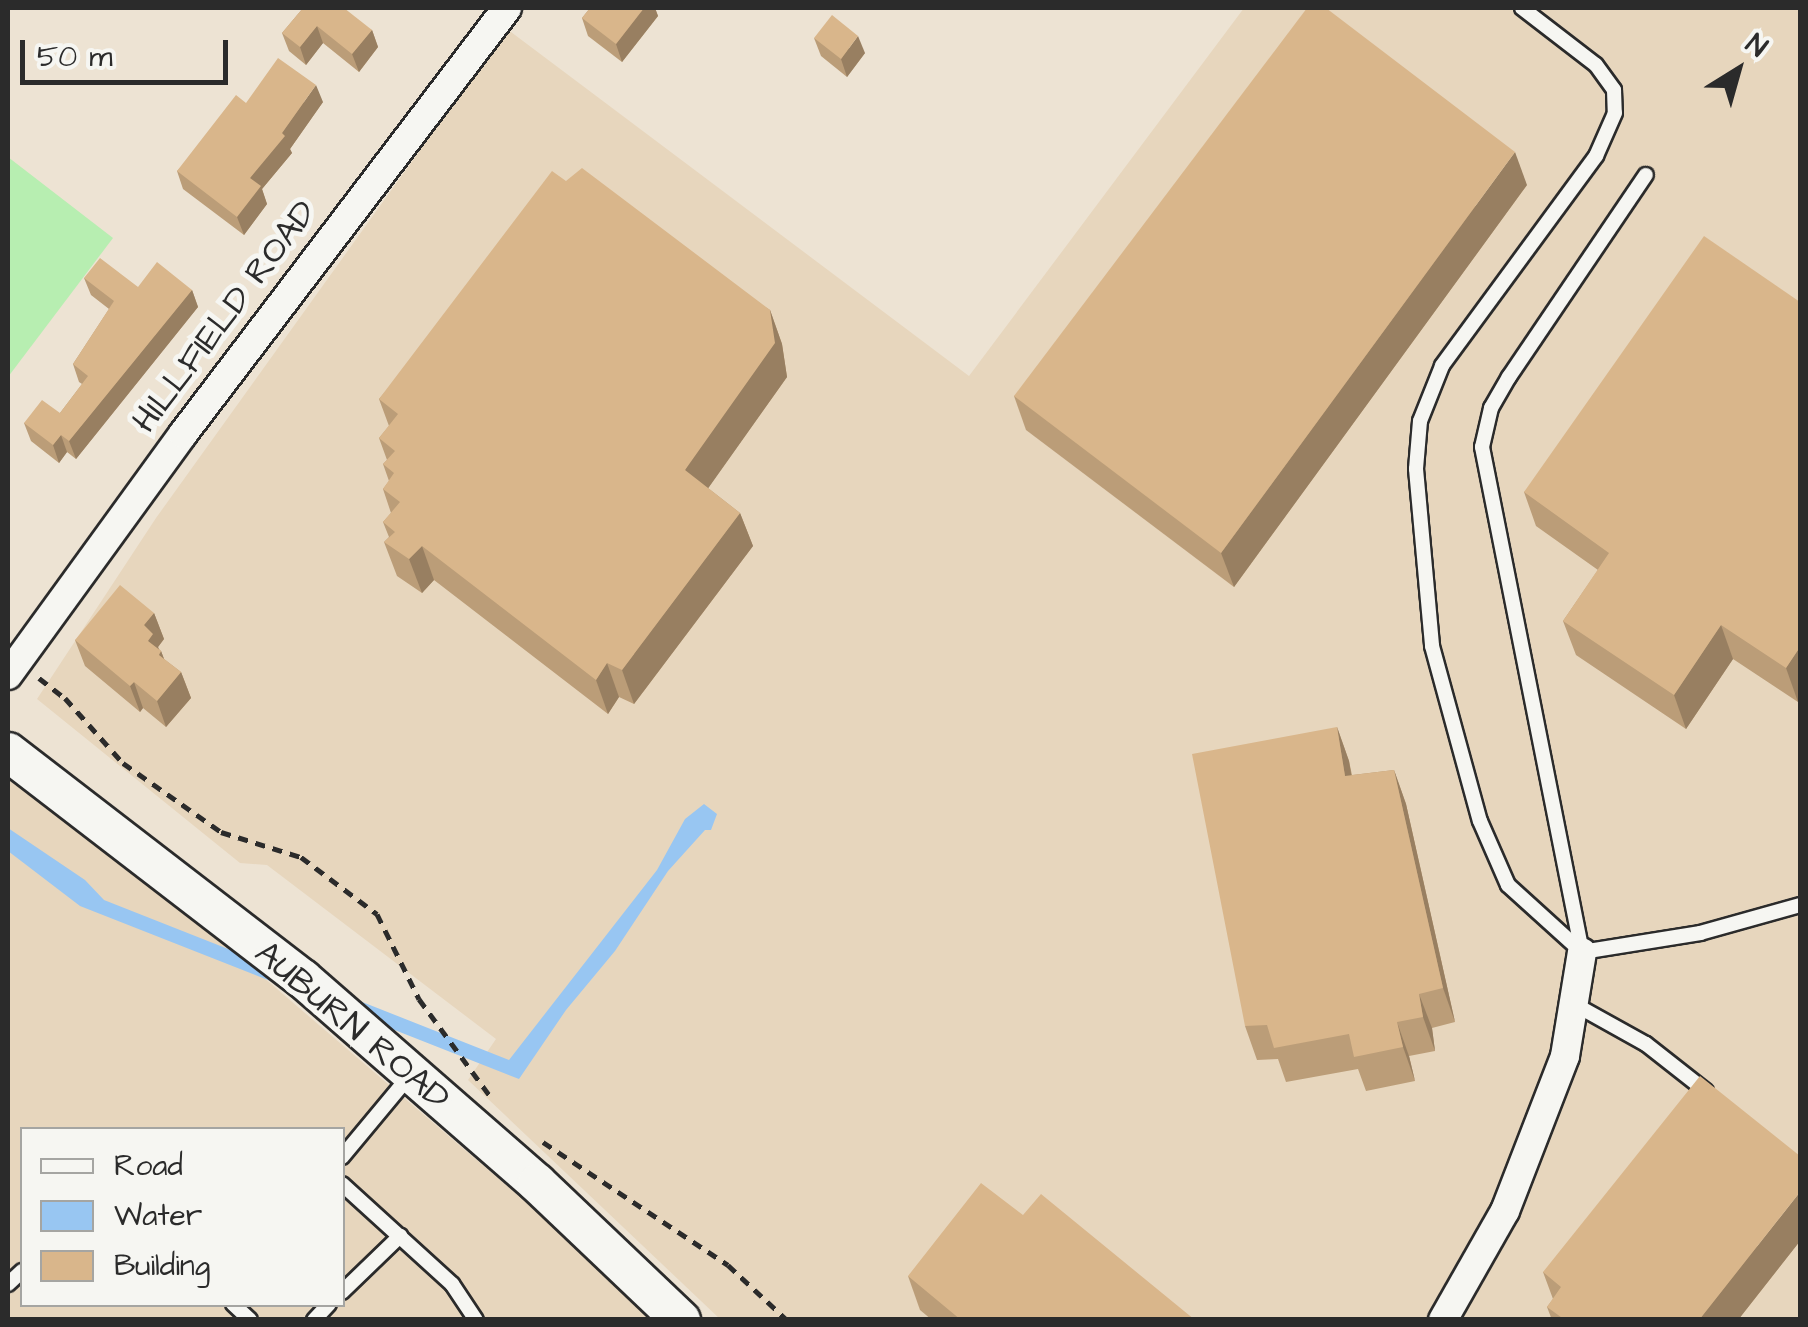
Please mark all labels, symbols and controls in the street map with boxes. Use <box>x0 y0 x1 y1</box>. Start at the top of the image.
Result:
scale bar <box>25 20 232 82</box>
north arrow <box>1688 20 1788 120</box>
text: N <box>1738 25 1775 66</box>
text: 50 m <box>37 36 113 78</box>
street label: HILLFIELD ROAD <box>124 193 326 441</box>
street label: AUBURN ROAD <box>246 932 458 1120</box>
legend <box>20 1127 345 1307</box>
text: Road <box>114 1145 183 1187</box>
text: Water <box>114 1195 202 1237</box>
text: Building <box>114 1245 210 1287</box>

